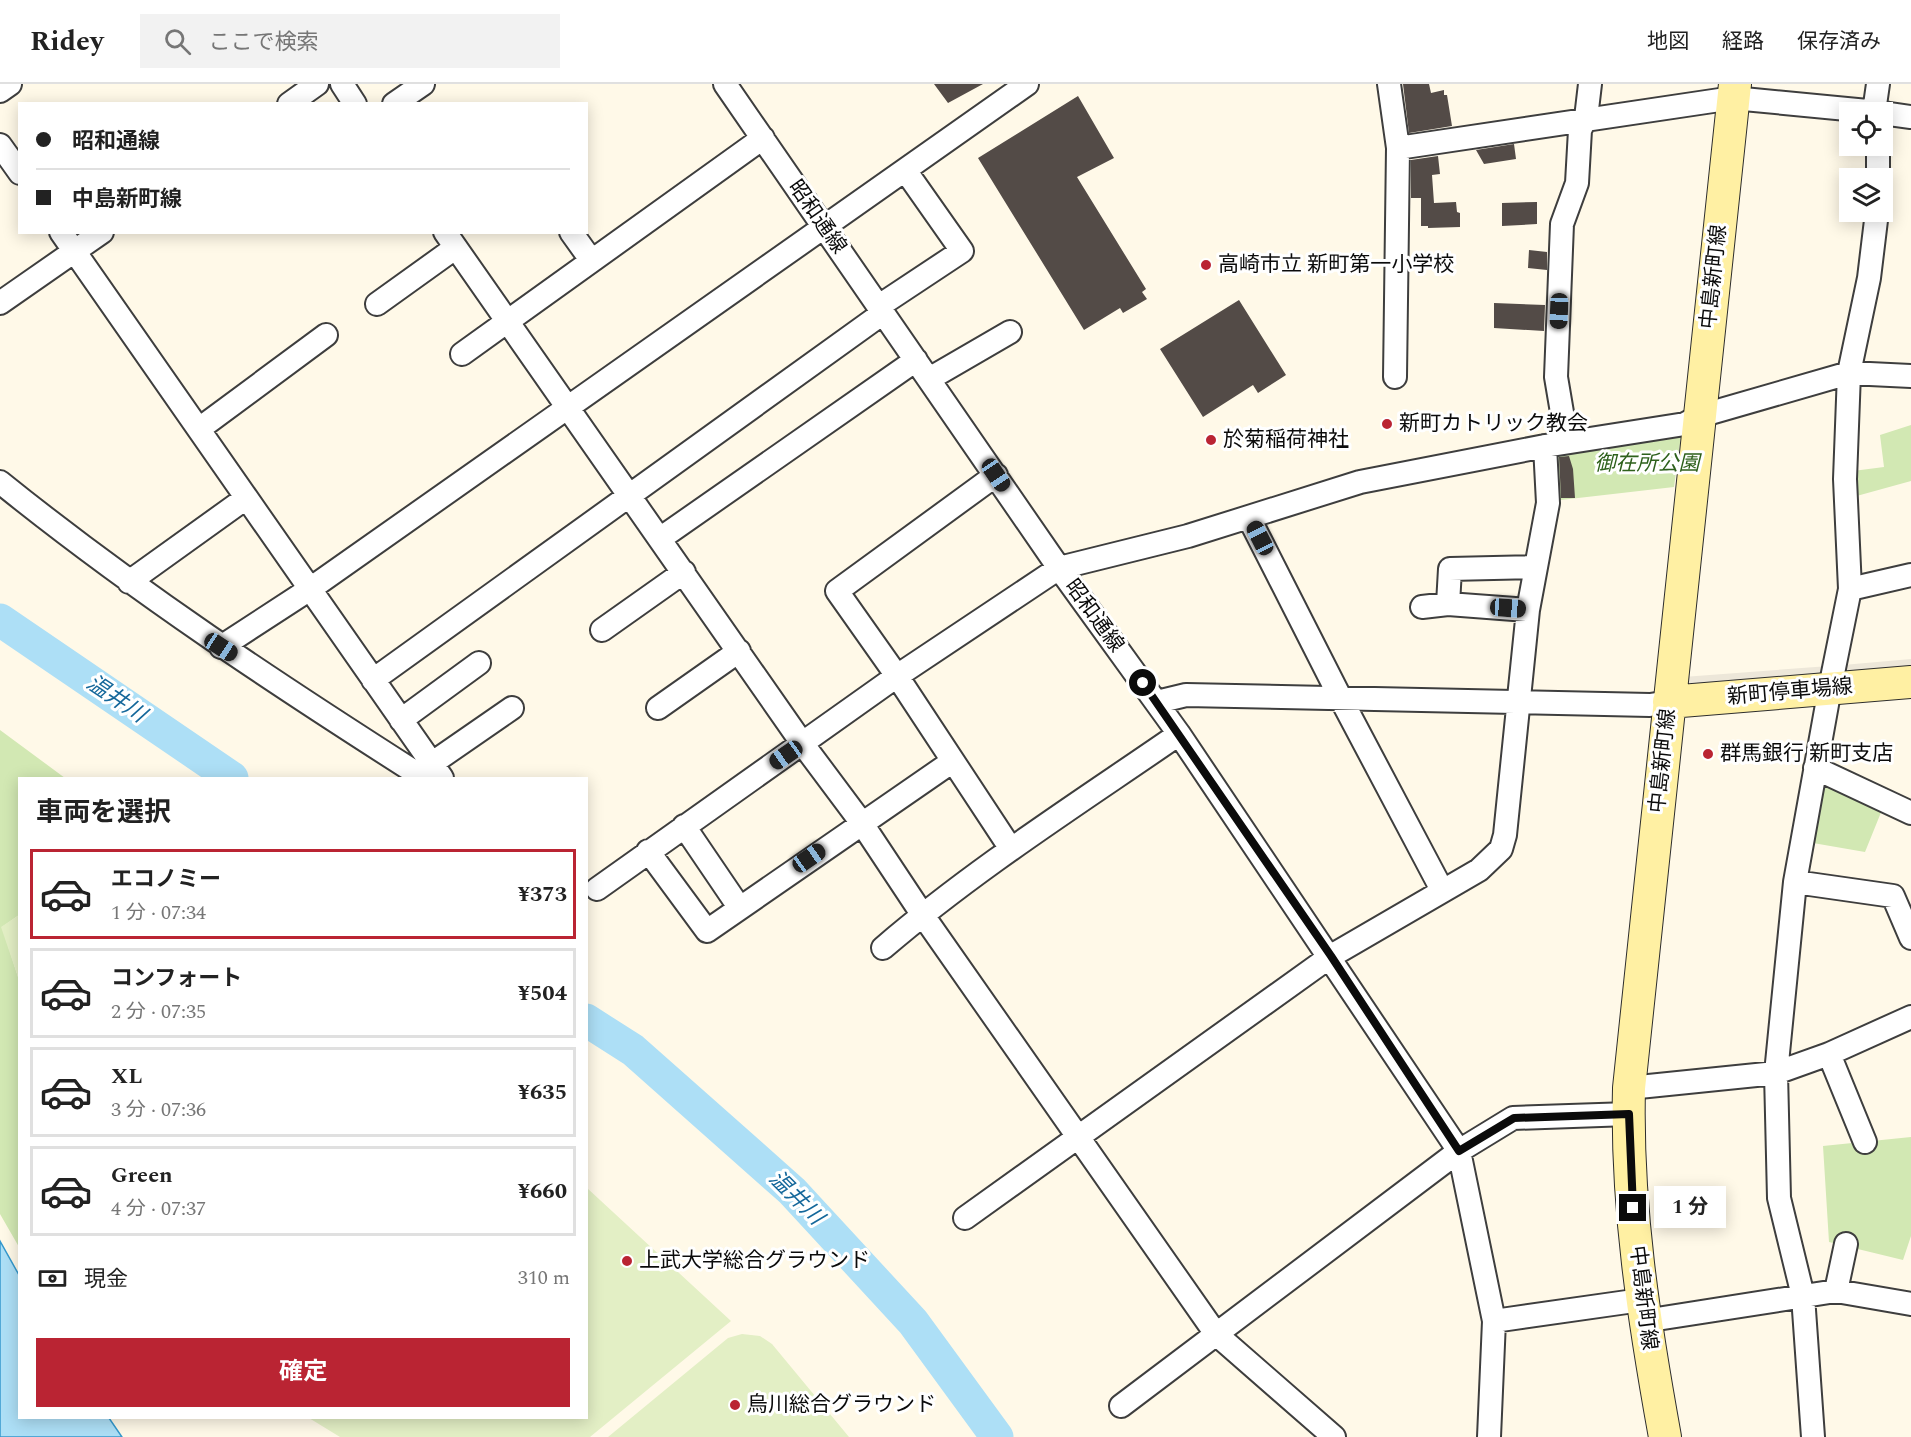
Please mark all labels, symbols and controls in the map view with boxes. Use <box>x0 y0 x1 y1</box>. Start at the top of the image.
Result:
search box <box>140 14 560 68</box>
text: Ridey <box>30 20 104 63</box>
icon: search <box>161 25 194 58</box>
text: ここで検索 <box>209 26 319 59</box>
text: 地図 <box>1647 26 1689 58</box>
text: 経路 <box>1722 26 1764 58</box>
text: 保存済み <box>1797 26 1881 58</box>
map controls <box>1839 102 1893 222</box>
button: locate <box>1839 102 1893 156</box>
text: 昭和通線 <box>72 125 160 158</box>
button: layers <box>1839 168 1893 222</box>
street label: 昭和通線 <box>780 173 854 261</box>
text: 中島新町線 <box>72 183 182 216</box>
street label: 中島新町線 <box>1693 223 1735 331</box>
place label: 高崎市立 新町第一小学校 <box>1218 249 1454 281</box>
marker: 高崎市立 新町第一小学校 <box>1199 258 1213 272</box>
car <box>1549 293 1569 329</box>
place label: 新町カトリック教会 <box>1399 408 1588 440</box>
marker: 新町カトリック教会 <box>1380 417 1394 431</box>
place label: 於菊稲荷神社 <box>1223 424 1349 456</box>
marker: 於菊稲荷神社 <box>1204 433 1218 447</box>
park label: 御在所公園 <box>1595 448 1702 480</box>
car <box>978 455 1014 495</box>
car <box>1244 518 1276 558</box>
street label: 昭和通線 <box>1056 573 1132 659</box>
car <box>1489 598 1527 618</box>
car <box>201 630 241 664</box>
water label: 温井川 <box>79 667 154 732</box>
route start <box>1129 669 1156 696</box>
street label: 新町停車場線 <box>1726 671 1854 713</box>
street label: 中島新町線 <box>1642 707 1684 815</box>
car <box>766 737 806 773</box>
place label: 群馬銀行 新町支店 <box>1720 738 1893 770</box>
marker: 群馬銀行 新町支店 <box>1701 747 1715 761</box>
text: 車両を選択 <box>36 792 171 834</box>
car <box>789 840 829 876</box>
text: エコノミー <box>111 863 221 896</box>
icon: car <box>39 867 93 921</box>
text: ¥373 <box>518 878 567 911</box>
text: 1 分 · 07:34 <box>111 898 206 928</box>
text: コンフォート <box>111 962 242 995</box>
icon: car <box>39 966 93 1020</box>
text: ¥504 <box>518 977 567 1010</box>
text: 2 分 · 07:35 <box>111 997 206 1027</box>
text: XL <box>111 1060 142 1093</box>
icon: car <box>39 1065 93 1119</box>
text: ¥635 <box>518 1076 567 1109</box>
text: 3 分 · 07:36 <box>111 1095 206 1125</box>
text: Green <box>111 1159 173 1192</box>
water label: 温井川 <box>761 1163 832 1234</box>
icon: car <box>39 1164 93 1218</box>
text: ¥660 <box>518 1175 567 1208</box>
callout: 1 分 <box>1654 1187 1726 1229</box>
text: 1 分 <box>1672 1192 1708 1222</box>
text: 4 分 · 07:37 <box>111 1194 206 1224</box>
route end <box>1619 1194 1646 1221</box>
street label: 中島新町線 <box>1621 1244 1665 1352</box>
place label: 上武大学総合グラウンド <box>639 1245 870 1277</box>
marker: 上武大学総合グラウンド <box>620 1254 634 1268</box>
icon: cash <box>36 1262 69 1295</box>
text: 現金 <box>84 1263 128 1296</box>
text: 310 m <box>518 1263 570 1293</box>
button: 確定 <box>36 1338 570 1407</box>
place label: 烏川総合グラウンド <box>747 1389 936 1421</box>
marker: 烏川総合グラウンド <box>728 1398 742 1412</box>

